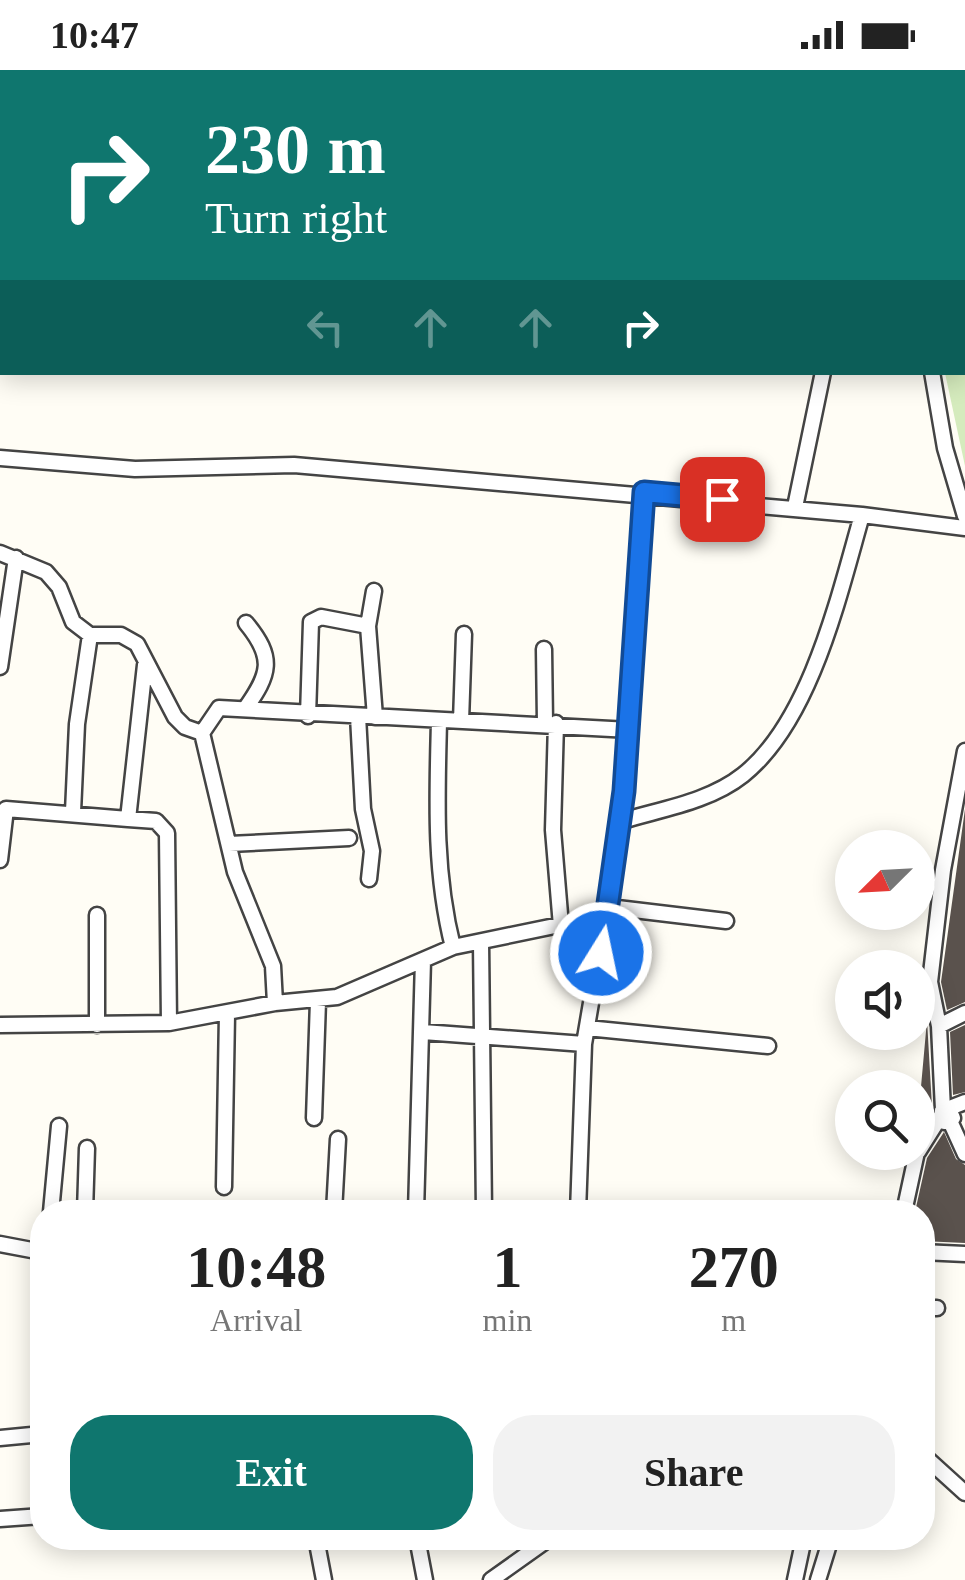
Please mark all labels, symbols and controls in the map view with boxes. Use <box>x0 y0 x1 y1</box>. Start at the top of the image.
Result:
text: 10:47 <box>50 14 139 56</box>
icon: right <box>40 110 170 240</box>
text: 230 m <box>205 111 386 188</box>
text: Turn right <box>205 193 387 243</box>
icon: left <box>298 300 353 355</box>
icon: ahead <box>403 300 458 355</box>
icon: ahead <box>508 300 563 355</box>
icon: right <box>613 300 668 355</box>
pin <box>680 457 765 542</box>
icon: arrive <box>695 472 750 527</box>
north arrow <box>835 830 935 930</box>
map controls <box>835 830 935 1170</box>
position arrow <box>549 901 653 1005</box>
button: sound <box>835 950 935 1050</box>
button: search <box>835 1070 935 1170</box>
text: 10:48 <box>186 1234 326 1300</box>
text: 1 <box>492 1234 522 1300</box>
text: 270 <box>689 1234 779 1300</box>
text: Arrival <box>210 1302 302 1338</box>
text: min <box>483 1302 532 1338</box>
text: m <box>721 1302 746 1338</box>
button: Exit <box>70 1415 473 1530</box>
button: Share <box>493 1415 895 1530</box>

